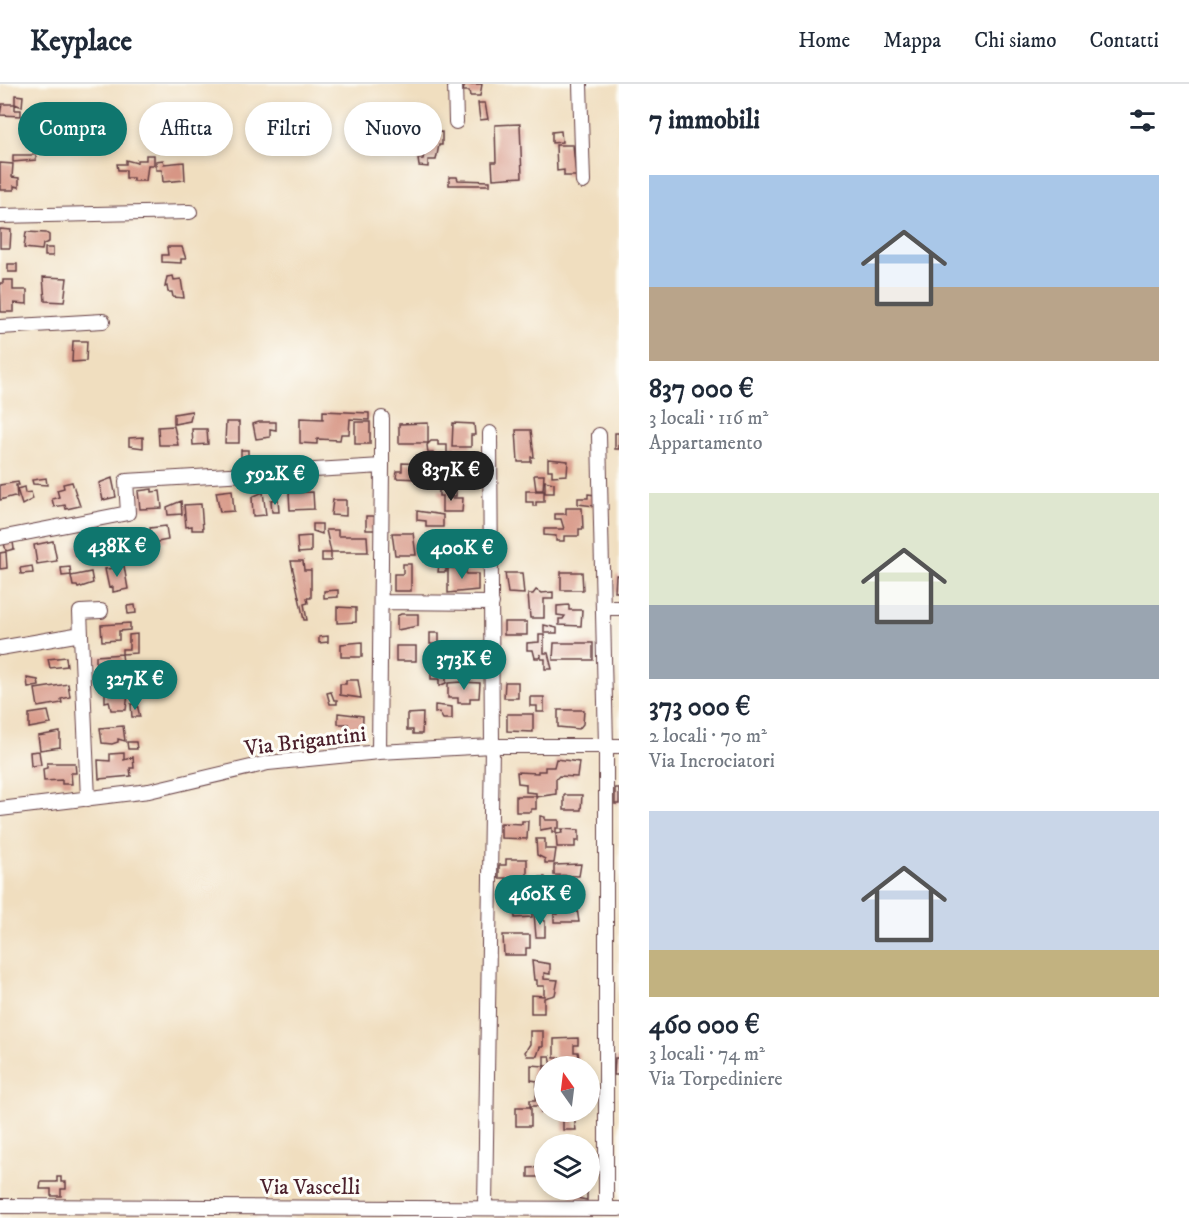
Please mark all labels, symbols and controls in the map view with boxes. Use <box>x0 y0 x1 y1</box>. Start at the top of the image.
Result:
text: Keyplace <box>30 24 132 59</box>
text: Home <box>798 28 850 54</box>
text: Mappa <box>883 28 941 54</box>
text: Chi siamo <box>974 28 1056 54</box>
text: Contatti <box>1089 28 1159 54</box>
chip: Compra <box>18 102 127 156</box>
chip: Affitta <box>139 102 233 156</box>
chip: Filtri <box>245 102 332 156</box>
chip: Nuovo <box>344 102 442 156</box>
text: 7 immobili <box>649 104 760 137</box>
icon: filters <box>1126 104 1159 137</box>
icon: home <box>850 214 958 322</box>
text: 837 000 € <box>649 373 754 406</box>
text: 3 locali · 116 m² <box>649 406 768 431</box>
text: Appartamento <box>649 431 762 456</box>
pin: 837K € <box>402 451 500 502</box>
pin: 592K € <box>226 455 324 506</box>
text: 837K € <box>422 458 480 483</box>
text: 592K € <box>245 462 305 487</box>
pin: 438K € <box>68 527 166 578</box>
pin: 400K € <box>413 529 511 580</box>
icon: home <box>850 532 958 640</box>
text: 438K € <box>87 534 147 559</box>
text: 400K € <box>430 536 494 561</box>
pin: 373K € <box>415 640 513 691</box>
text: 373K € <box>436 647 492 672</box>
pin: 327K € <box>86 660 184 711</box>
text: 327K € <box>106 667 164 692</box>
text: 373 000 € <box>649 691 750 724</box>
street label: Via Brigantini <box>242 721 368 762</box>
text: 2 locali · 70 m² <box>649 724 767 749</box>
text: Via Incrociatori <box>649 749 775 774</box>
icon: home <box>850 850 958 958</box>
pin: 460K € <box>491 875 589 926</box>
text: 460K € <box>509 882 571 907</box>
text: 460 000 € <box>649 1009 760 1042</box>
text: 3 locali · 74 m² <box>649 1042 765 1067</box>
north arrow <box>534 1056 600 1122</box>
map controls <box>534 1056 600 1200</box>
text: Via Torpediniere <box>649 1067 783 1092</box>
button: layers <box>534 1134 600 1200</box>
street label: Via Vascelli <box>259 1174 360 1201</box>

